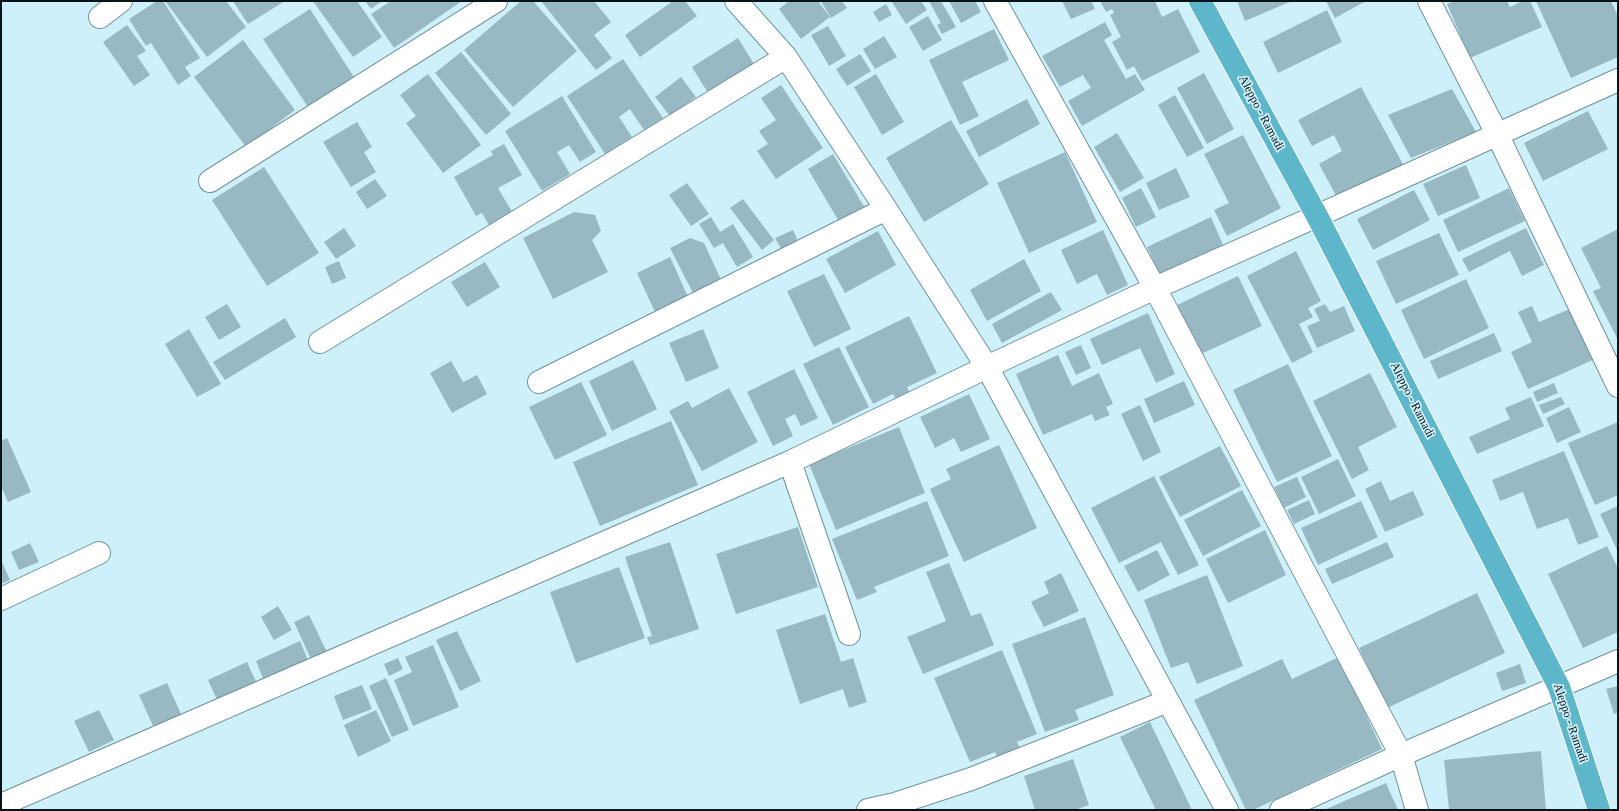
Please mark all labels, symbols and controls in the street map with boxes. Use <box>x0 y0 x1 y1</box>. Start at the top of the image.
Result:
street label: Aleppo - Ramadi <box>1235 73 1287 153</box>
street label: Aleppo - Ramadi <box>1387 360 1437 440</box>
street label: Aleppo - Ramadi <box>1550 682 1590 764</box>

